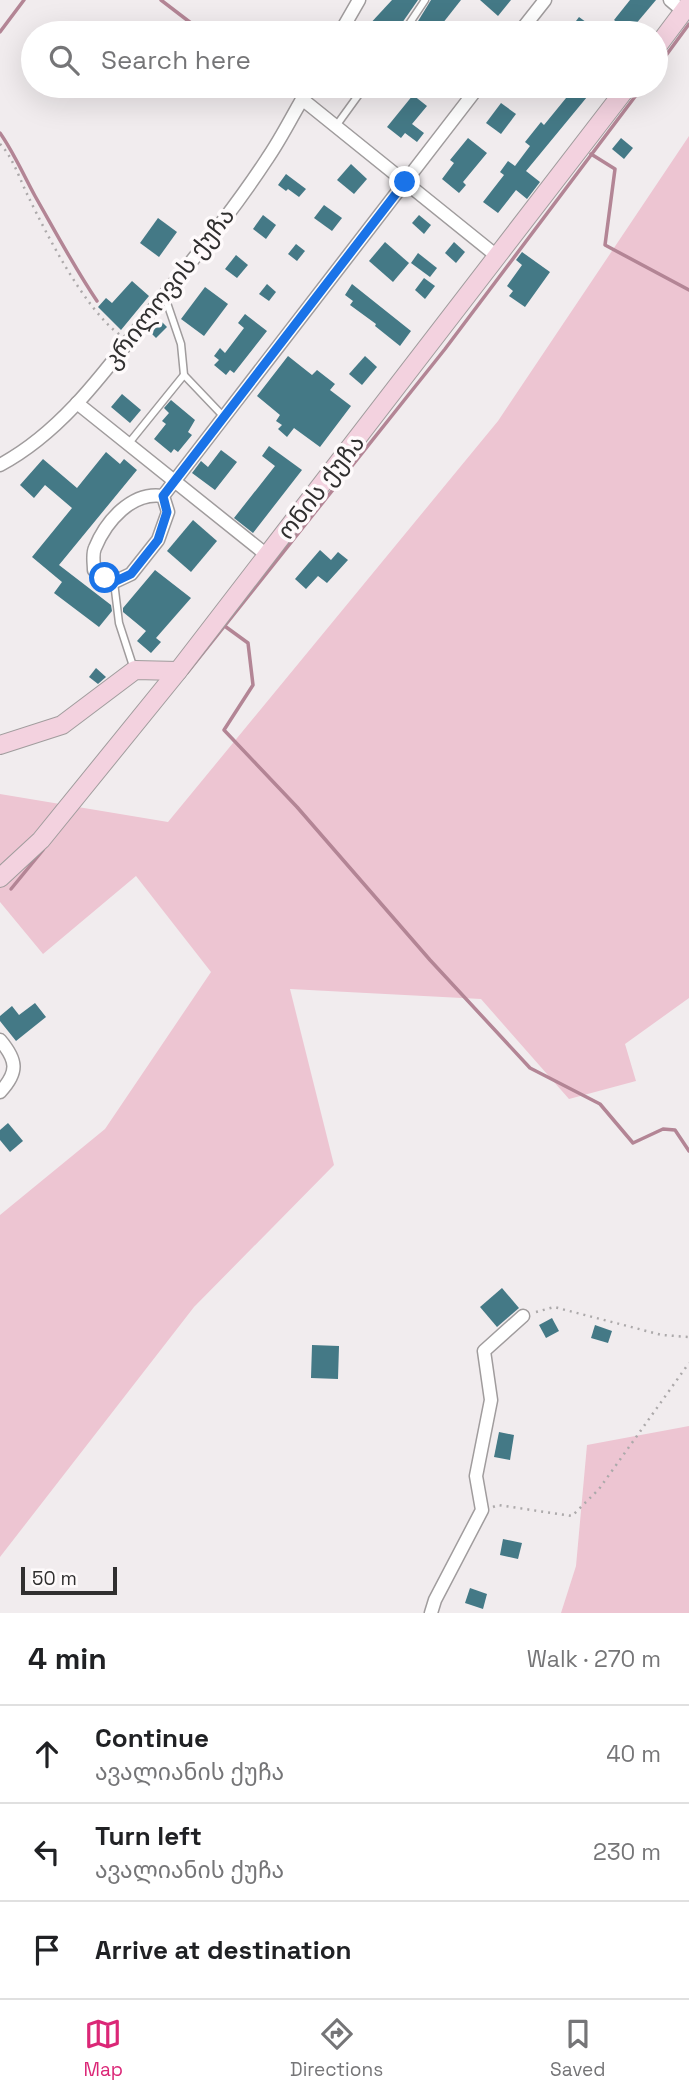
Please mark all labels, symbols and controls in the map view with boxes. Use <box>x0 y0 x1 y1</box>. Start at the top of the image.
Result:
search box <box>21 21 668 98</box>
icon: search <box>45 41 83 79</box>
text: Search here <box>101 43 251 77</box>
route end <box>389 166 420 197</box>
street label: კრილოვის ქუჩა <box>96 201 241 374</box>
street label: ონის ქუჩა <box>270 428 371 545</box>
route start <box>89 562 120 593</box>
scale bar <box>21 1564 117 1596</box>
text: 50 m <box>32 1566 77 1591</box>
text: 4 min <box>28 1639 107 1678</box>
text: Walk · 270 m <box>527 1644 661 1674</box>
text: Continue <box>95 1721 209 1755</box>
icon: ahead <box>28 1735 66 1773</box>
text: 40 m <box>606 1739 661 1769</box>
text: ავალიანის ქუჩა <box>95 1757 284 1787</box>
text: Turn left <box>95 1819 202 1853</box>
icon: left <box>28 1833 66 1871</box>
text: 230 m <box>593 1837 661 1867</box>
text: ავალიანის ქუჩა <box>95 1855 284 1885</box>
icon: arrive <box>28 1931 66 1969</box>
text: Arrive at destination <box>95 1933 352 1967</box>
tab: Map <box>83 2015 123 2082</box>
tab: Directions <box>290 2015 383 2082</box>
tab: Saved <box>550 2015 606 2082</box>

